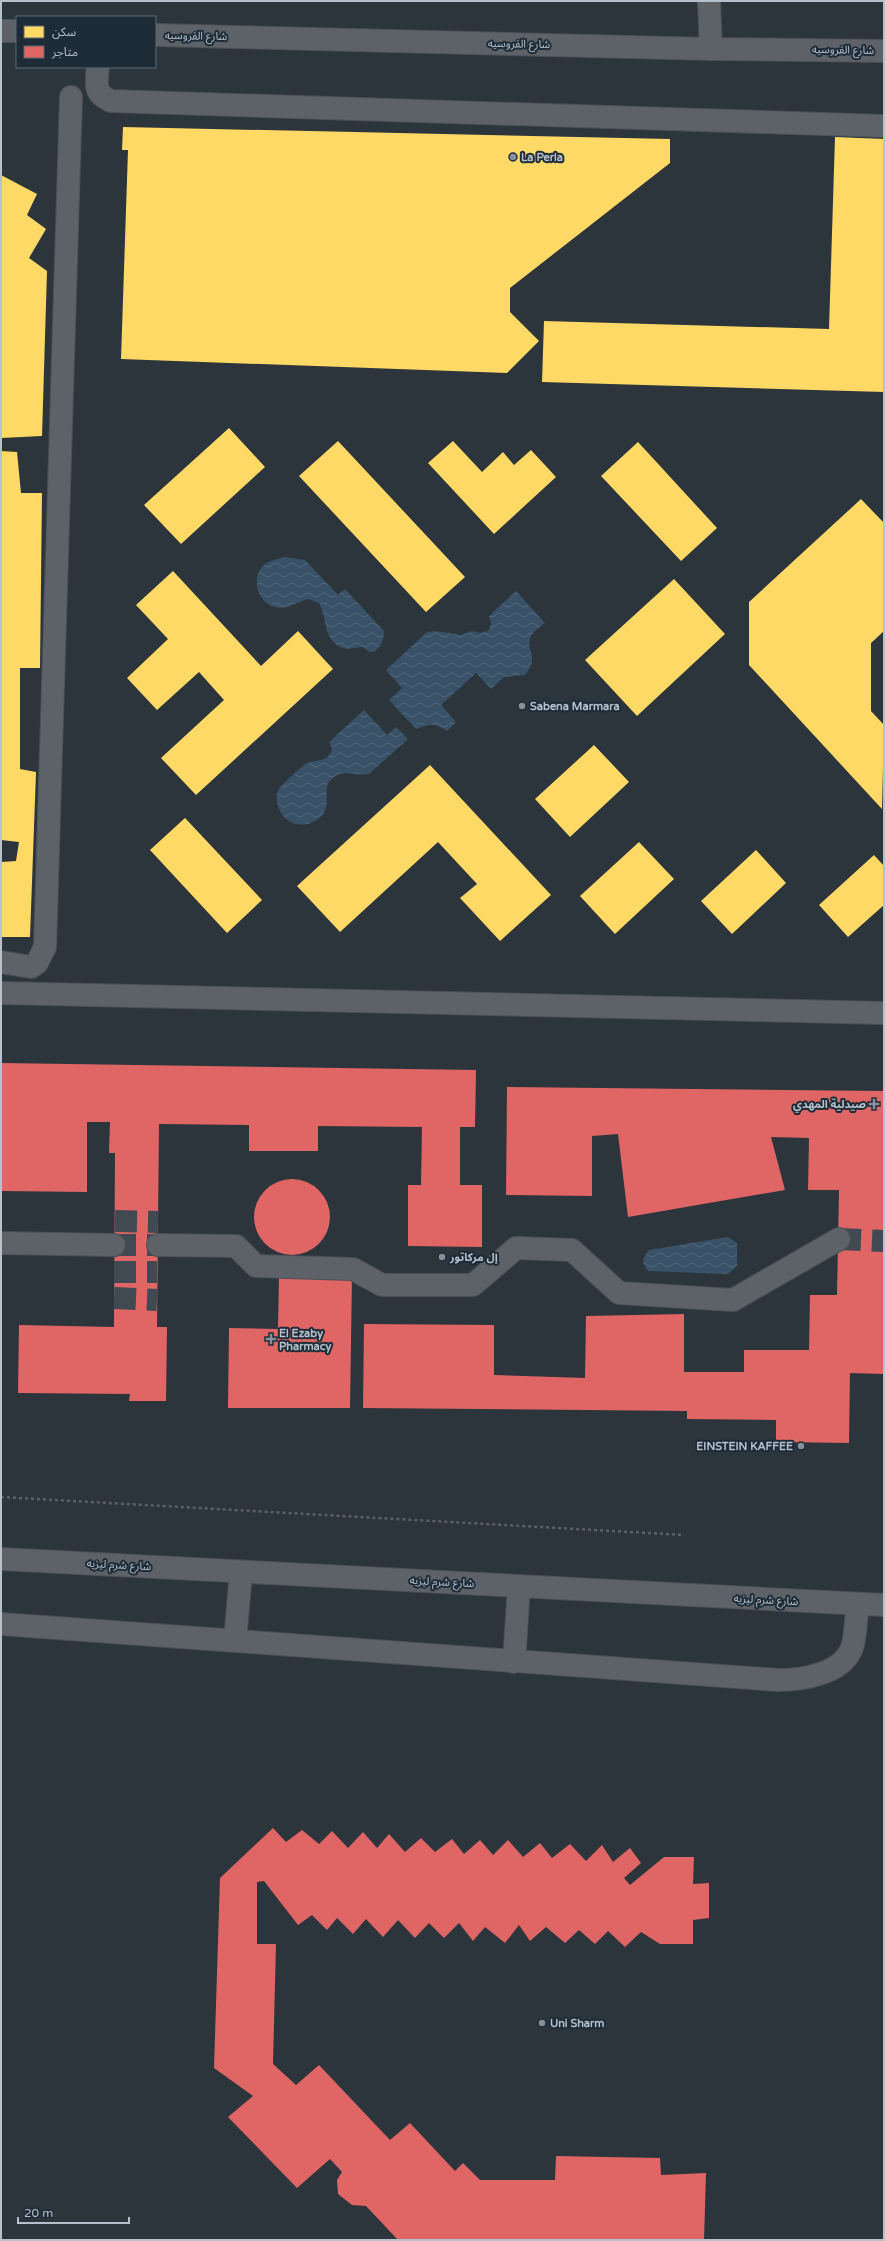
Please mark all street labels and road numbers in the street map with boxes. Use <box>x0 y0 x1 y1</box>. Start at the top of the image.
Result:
street label: شارع الفروسيه <box>165 29 228 44</box>
street label: شارع الفروسيه <box>488 37 551 52</box>
street label: شارع الفروسيه <box>812 43 875 58</box>
street label: شارع شرم ليزيه <box>86 1557 152 1574</box>
street label: شارع شرم ليزيه <box>409 1574 475 1591</box>
street label: شارع شرم ليزيه <box>733 1592 799 1609</box>

